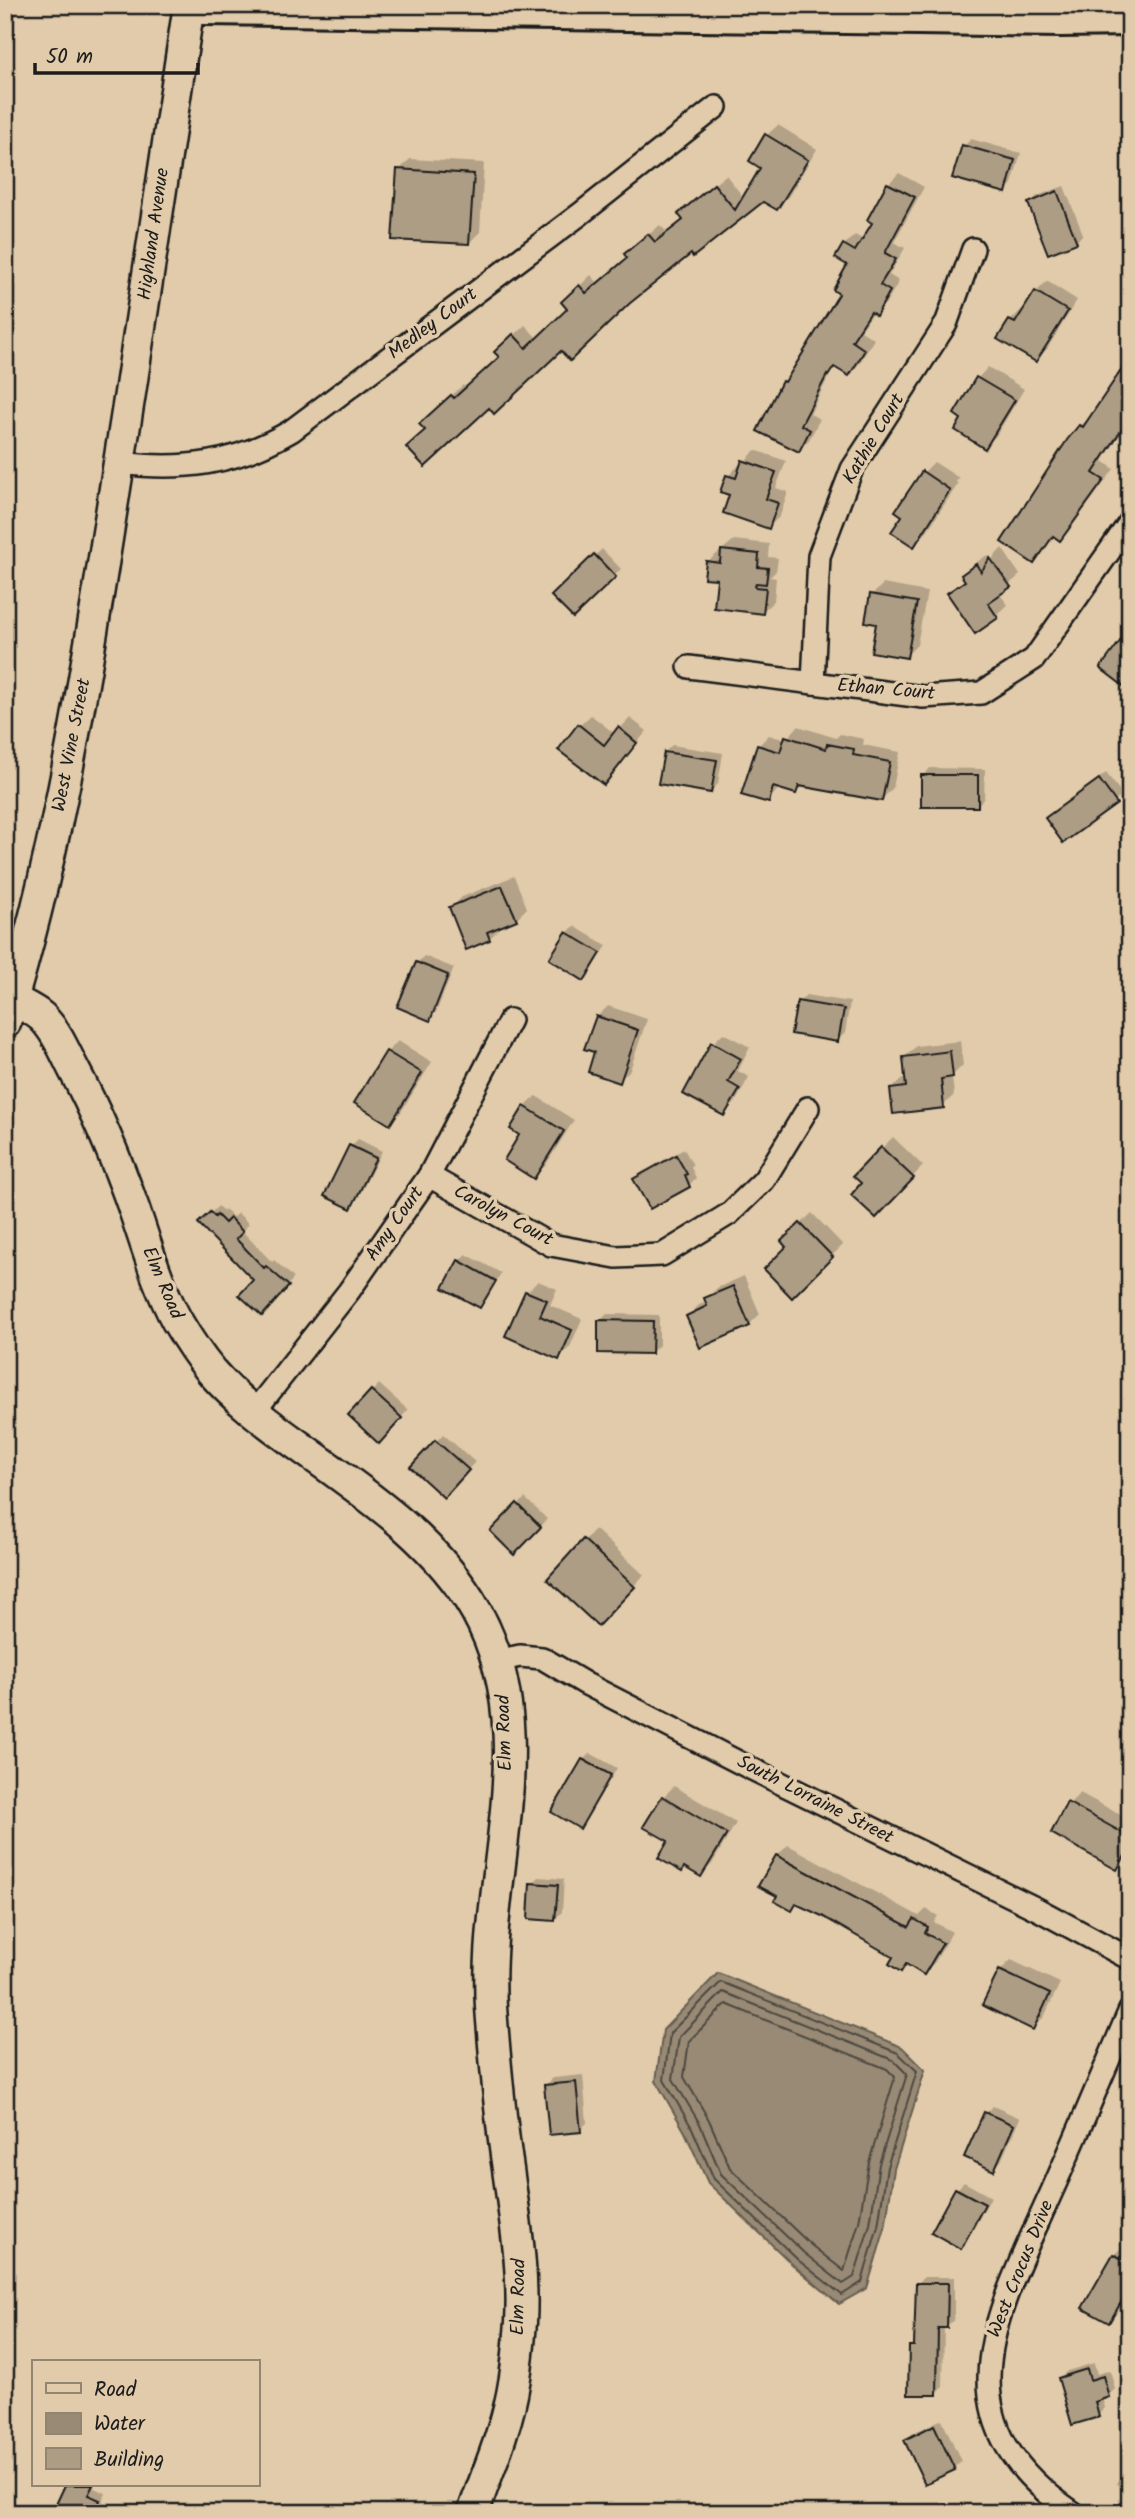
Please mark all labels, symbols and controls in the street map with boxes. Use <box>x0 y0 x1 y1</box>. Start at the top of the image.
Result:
scale bar <box>35 32 198 76</box>
text: 50 m <box>46 41 93 74</box>
street label: Highland Avenue <box>130 166 178 302</box>
street label: Medley Court <box>382 280 485 368</box>
street label: Kathie Court <box>835 387 913 490</box>
street label: Ethan Court <box>836 671 937 709</box>
street label: West Vine Street <box>44 675 100 814</box>
street label: Carolyn Court <box>448 1177 559 1255</box>
street label: Amy Court <box>358 1180 432 1268</box>
street label: Elm Road <box>133 1242 191 1325</box>
street label: Elm Road <box>489 1694 521 1772</box>
street label: South Lorraine Street <box>731 1747 899 1853</box>
street label: West Crocus Drive <box>980 2195 1062 2342</box>
street label: Elm Road <box>503 2258 535 2336</box>
legend <box>32 2360 259 2486</box>
text: Road <box>94 2374 137 2407</box>
text: Water <box>94 2408 146 2441</box>
text: Building <box>94 2444 164 2477</box>

